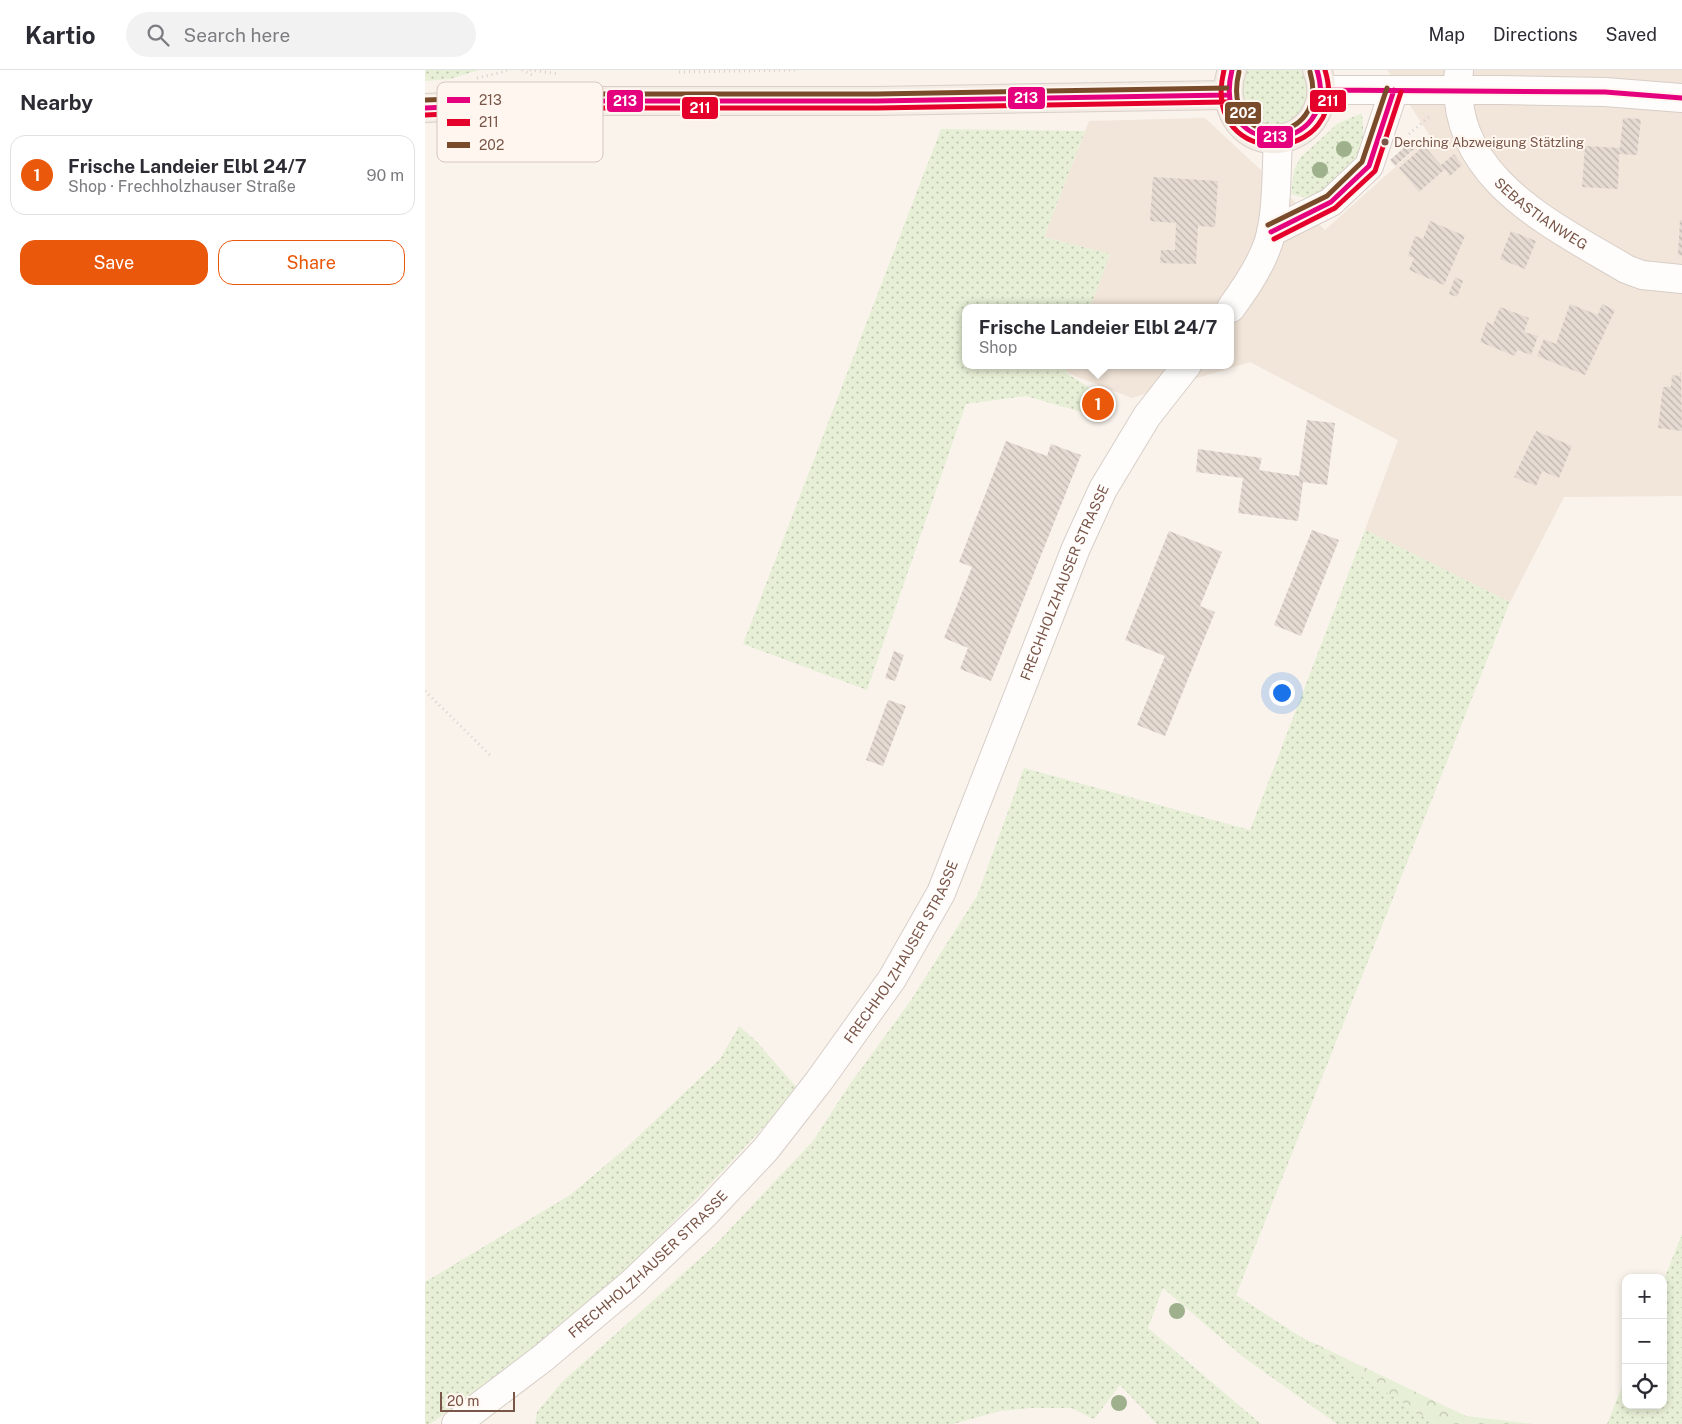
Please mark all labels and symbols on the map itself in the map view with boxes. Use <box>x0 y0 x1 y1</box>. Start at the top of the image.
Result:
legend <box>437 82 603 162</box>
line badge: 213 <box>1007 86 1046 110</box>
line badge: 213 <box>606 89 644 113</box>
line badge: 211 <box>1309 89 1347 113</box>
text: 213 <box>1014 90 1038 106</box>
text: 213 <box>479 92 502 108</box>
text: 213 <box>613 93 637 109</box>
text: 211 <box>1318 93 1338 109</box>
line badge: 211 <box>681 96 719 120</box>
text: 211 <box>690 100 710 116</box>
line badge: 202 <box>1224 101 1262 125</box>
text: 202 <box>1230 105 1257 121</box>
text: 211 <box>479 114 499 130</box>
line badge: 213 <box>1256 125 1294 149</box>
text: 213 <box>1263 129 1287 145</box>
place label: Derching Abzweigung Stätzling <box>1394 135 1584 150</box>
text: 202 <box>479 137 504 153</box>
marker: Derching Abzweigung Stätzling <box>1380 137 1390 147</box>
street label: SEBASTIANWEG <box>1491 174 1590 253</box>
pin: 1 <box>1082 385 1114 423</box>
street label: FRECHHOLZHAUSER STRASSE <box>1017 482 1112 683</box>
your location <box>1269 680 1295 706</box>
street label: FRECHHOLZHAUSER STRASSE <box>841 858 961 1046</box>
street label: FRECHHOLZHAUSER STRASSE <box>565 1187 731 1341</box>
scale bar <box>440 1389 515 1412</box>

